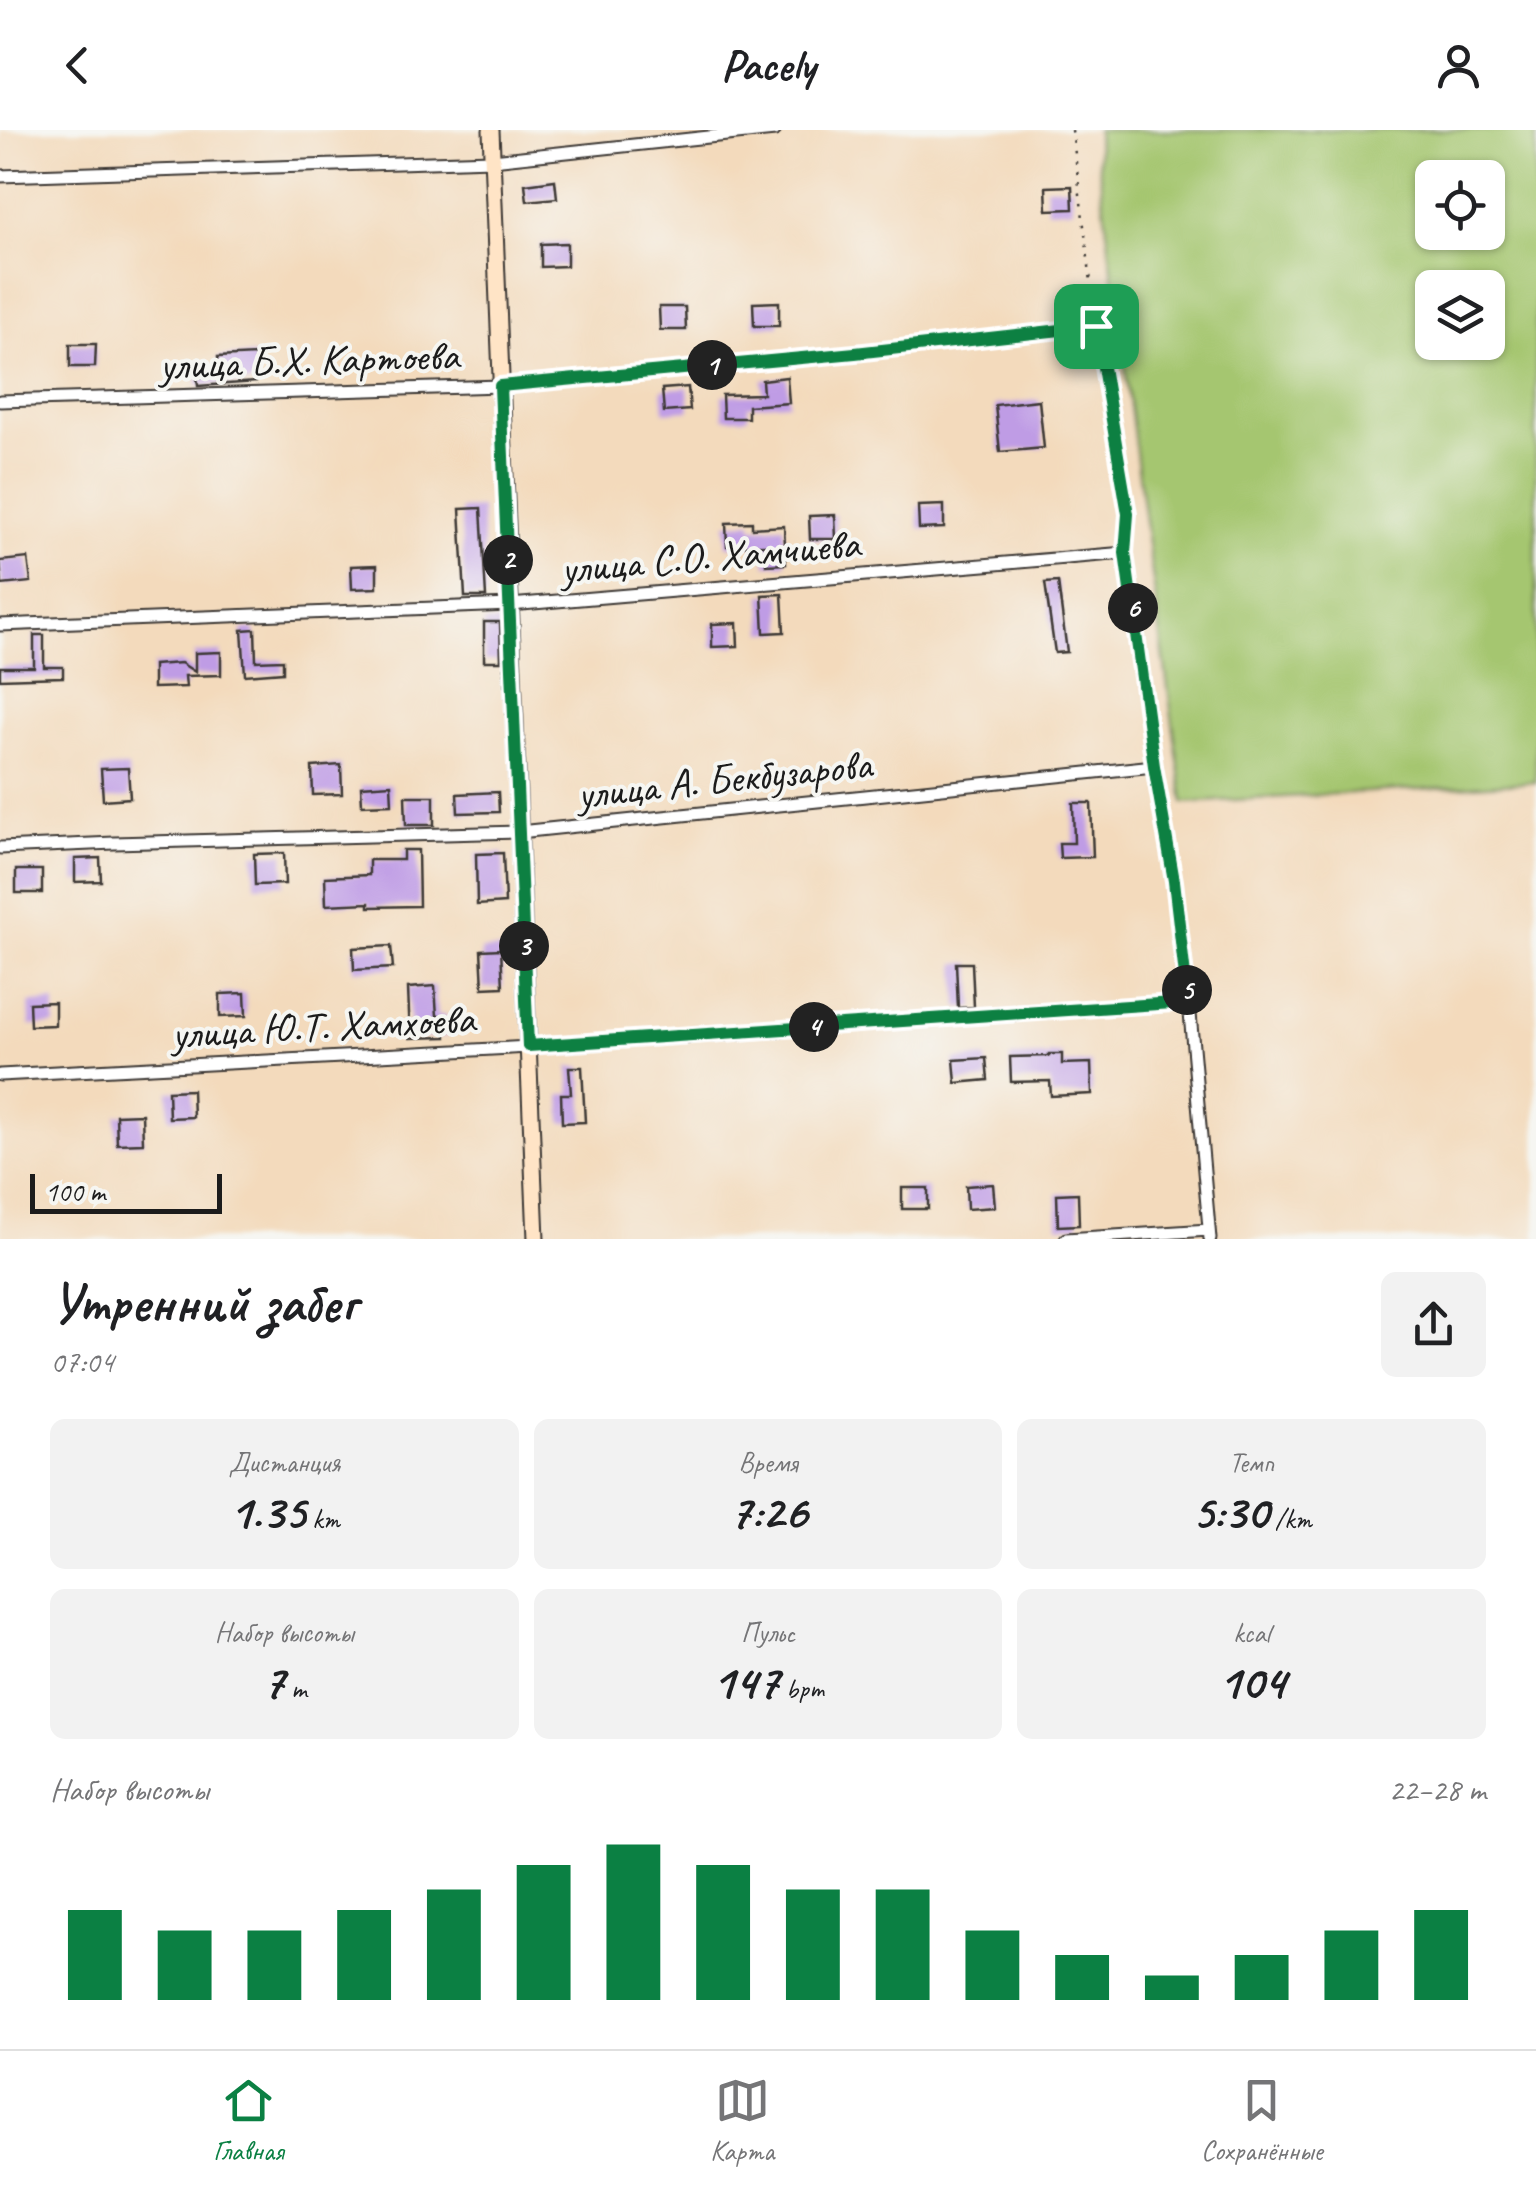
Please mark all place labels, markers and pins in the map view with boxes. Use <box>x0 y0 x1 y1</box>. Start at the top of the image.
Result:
pin <box>1054 284 1139 369</box>
pin: 1 <box>687 340 737 390</box>
pin: 2 <box>483 535 533 585</box>
pin: 6 <box>1108 583 1158 633</box>
pin: 3 <box>499 921 549 971</box>
pin: 5 <box>1162 965 1212 1015</box>
pin: 4 <box>789 1002 839 1052</box>

